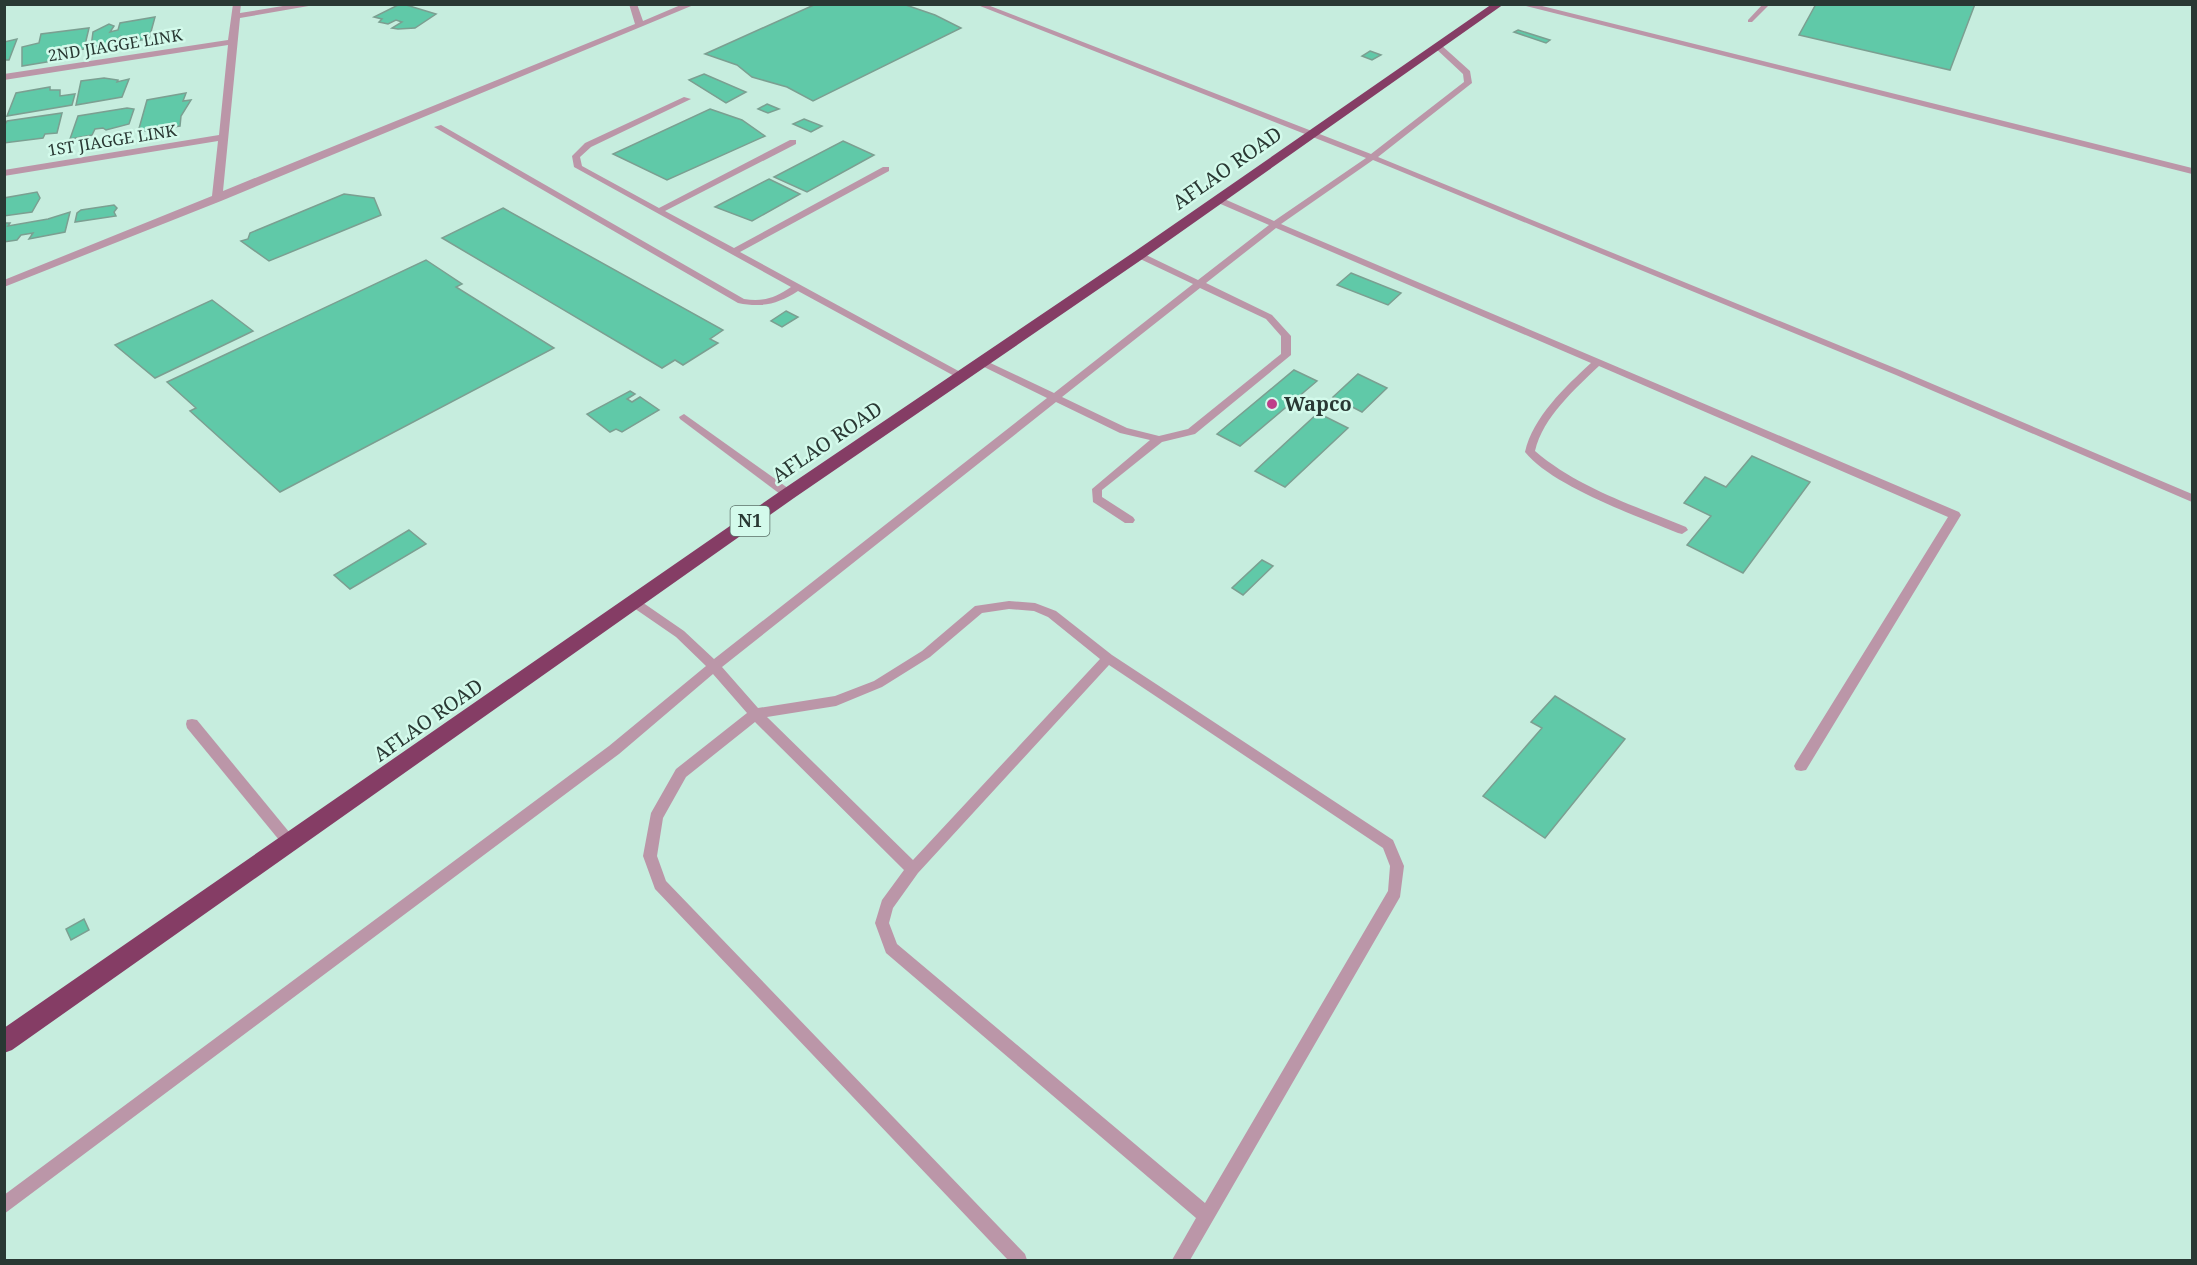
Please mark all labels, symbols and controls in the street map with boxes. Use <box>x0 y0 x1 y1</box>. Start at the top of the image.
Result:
street label: 2ND JIAGGE LINK <box>46 23 185 66</box>
street label: 1ST JIAGGE LINK <box>46 119 179 161</box>
street label: AFLAO ROAD <box>1167 120 1287 215</box>
place label: Wapco <box>1284 390 1352 417</box>
street label: AFLAO ROAD <box>766 395 887 489</box>
marker: Wapco <box>1265 397 1279 411</box>
road number: N1 <box>730 506 770 536</box>
street label: AFLAO ROAD <box>368 672 488 767</box>

